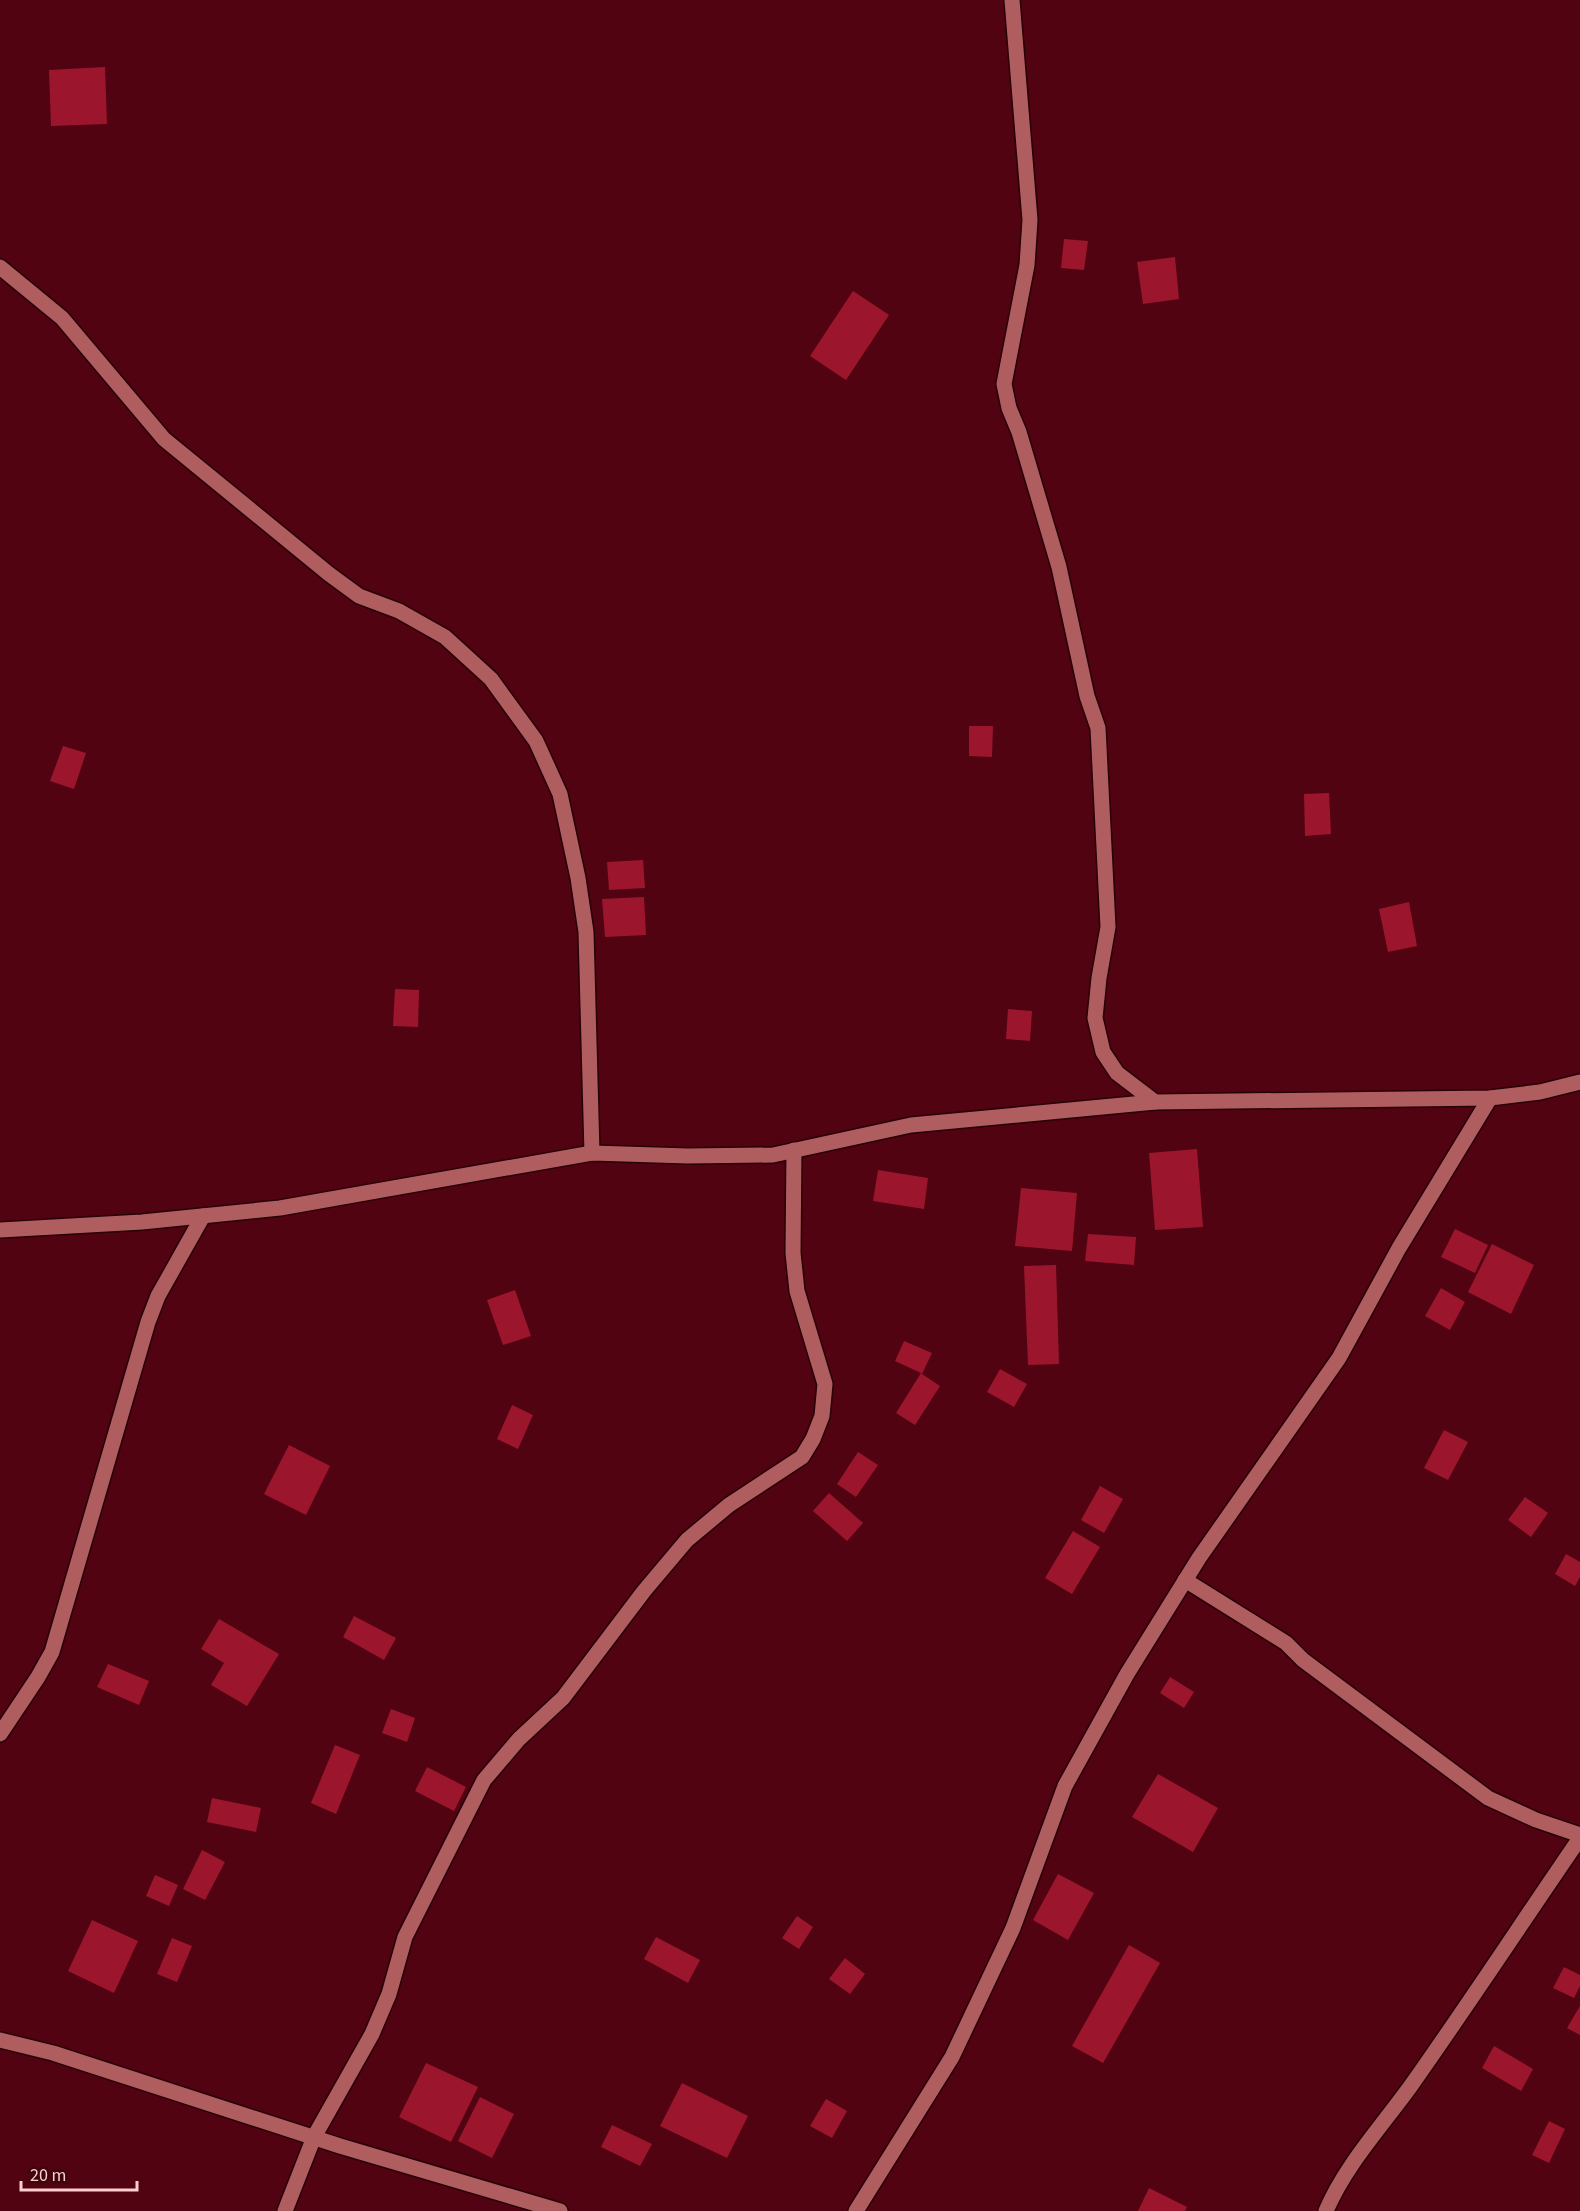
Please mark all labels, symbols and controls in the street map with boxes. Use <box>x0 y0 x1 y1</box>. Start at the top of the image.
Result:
scale bar <box>21 2154 136 2192</box>
text: 20 m <box>30 2163 66 2188</box>

